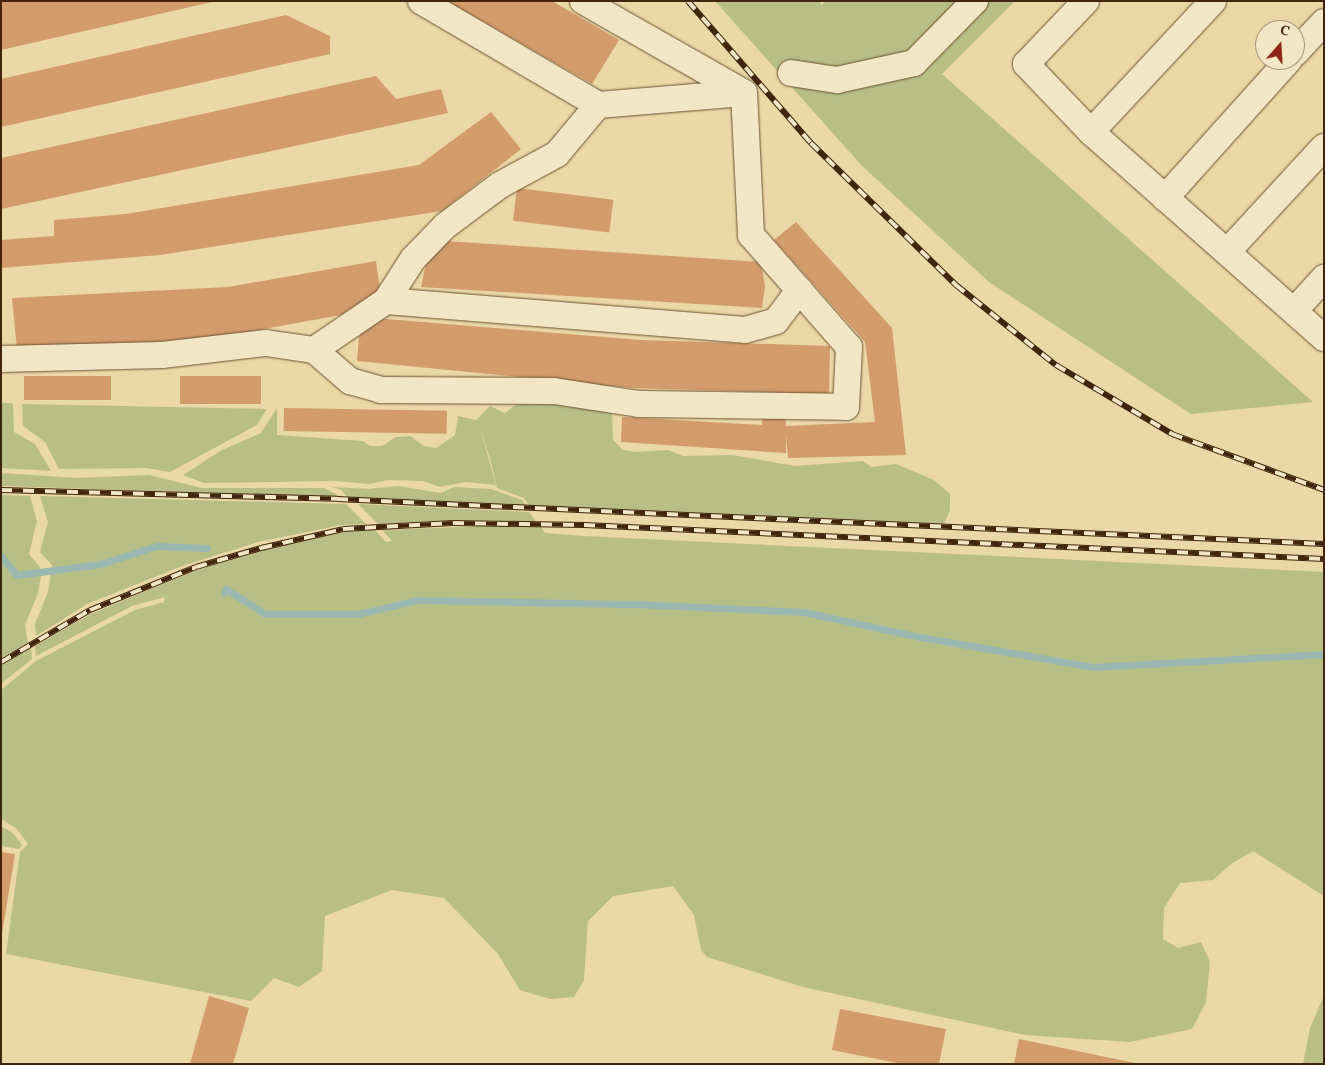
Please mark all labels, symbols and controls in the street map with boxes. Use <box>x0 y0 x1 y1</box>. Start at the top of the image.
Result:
north arrow <box>1255 20 1305 70</box>
text: С <box>1277 21 1292 42</box>

